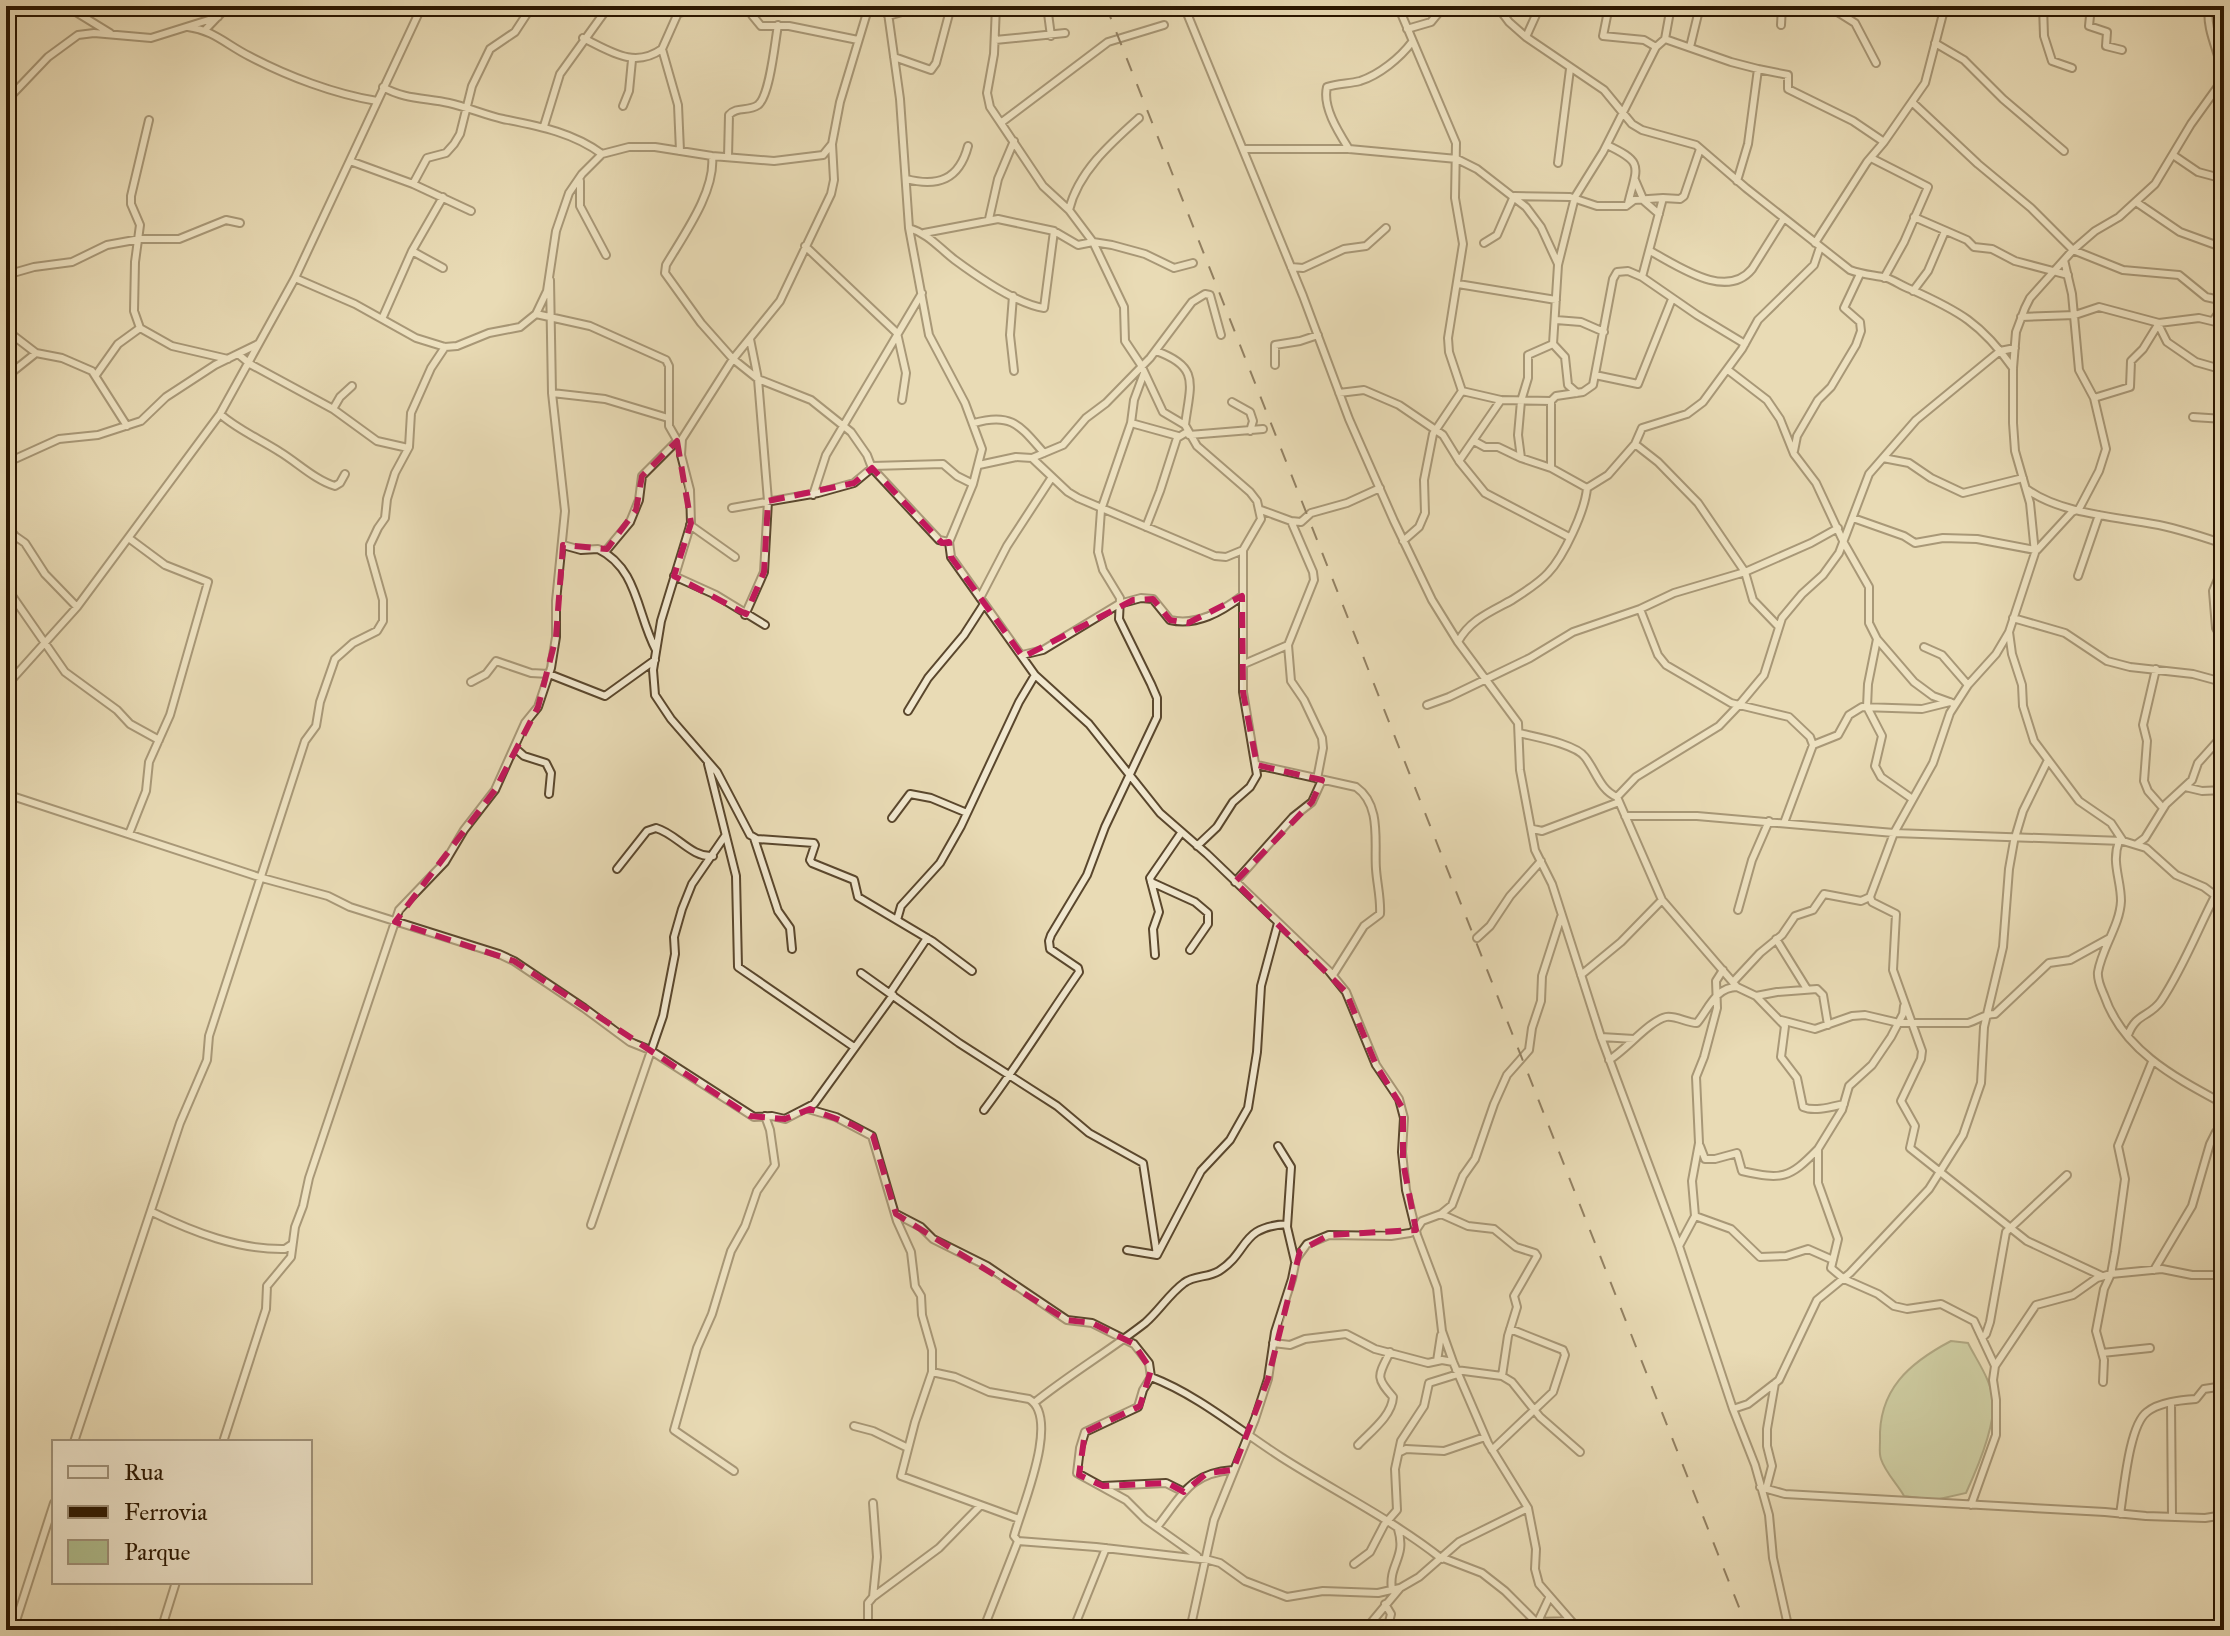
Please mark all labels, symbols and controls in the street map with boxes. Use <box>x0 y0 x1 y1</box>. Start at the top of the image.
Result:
legend <box>52 1440 312 1584</box>
text: Rua <box>124 1457 164 1487</box>
text: Ferrovia <box>124 1497 208 1527</box>
text: Parque <box>124 1537 191 1567</box>

